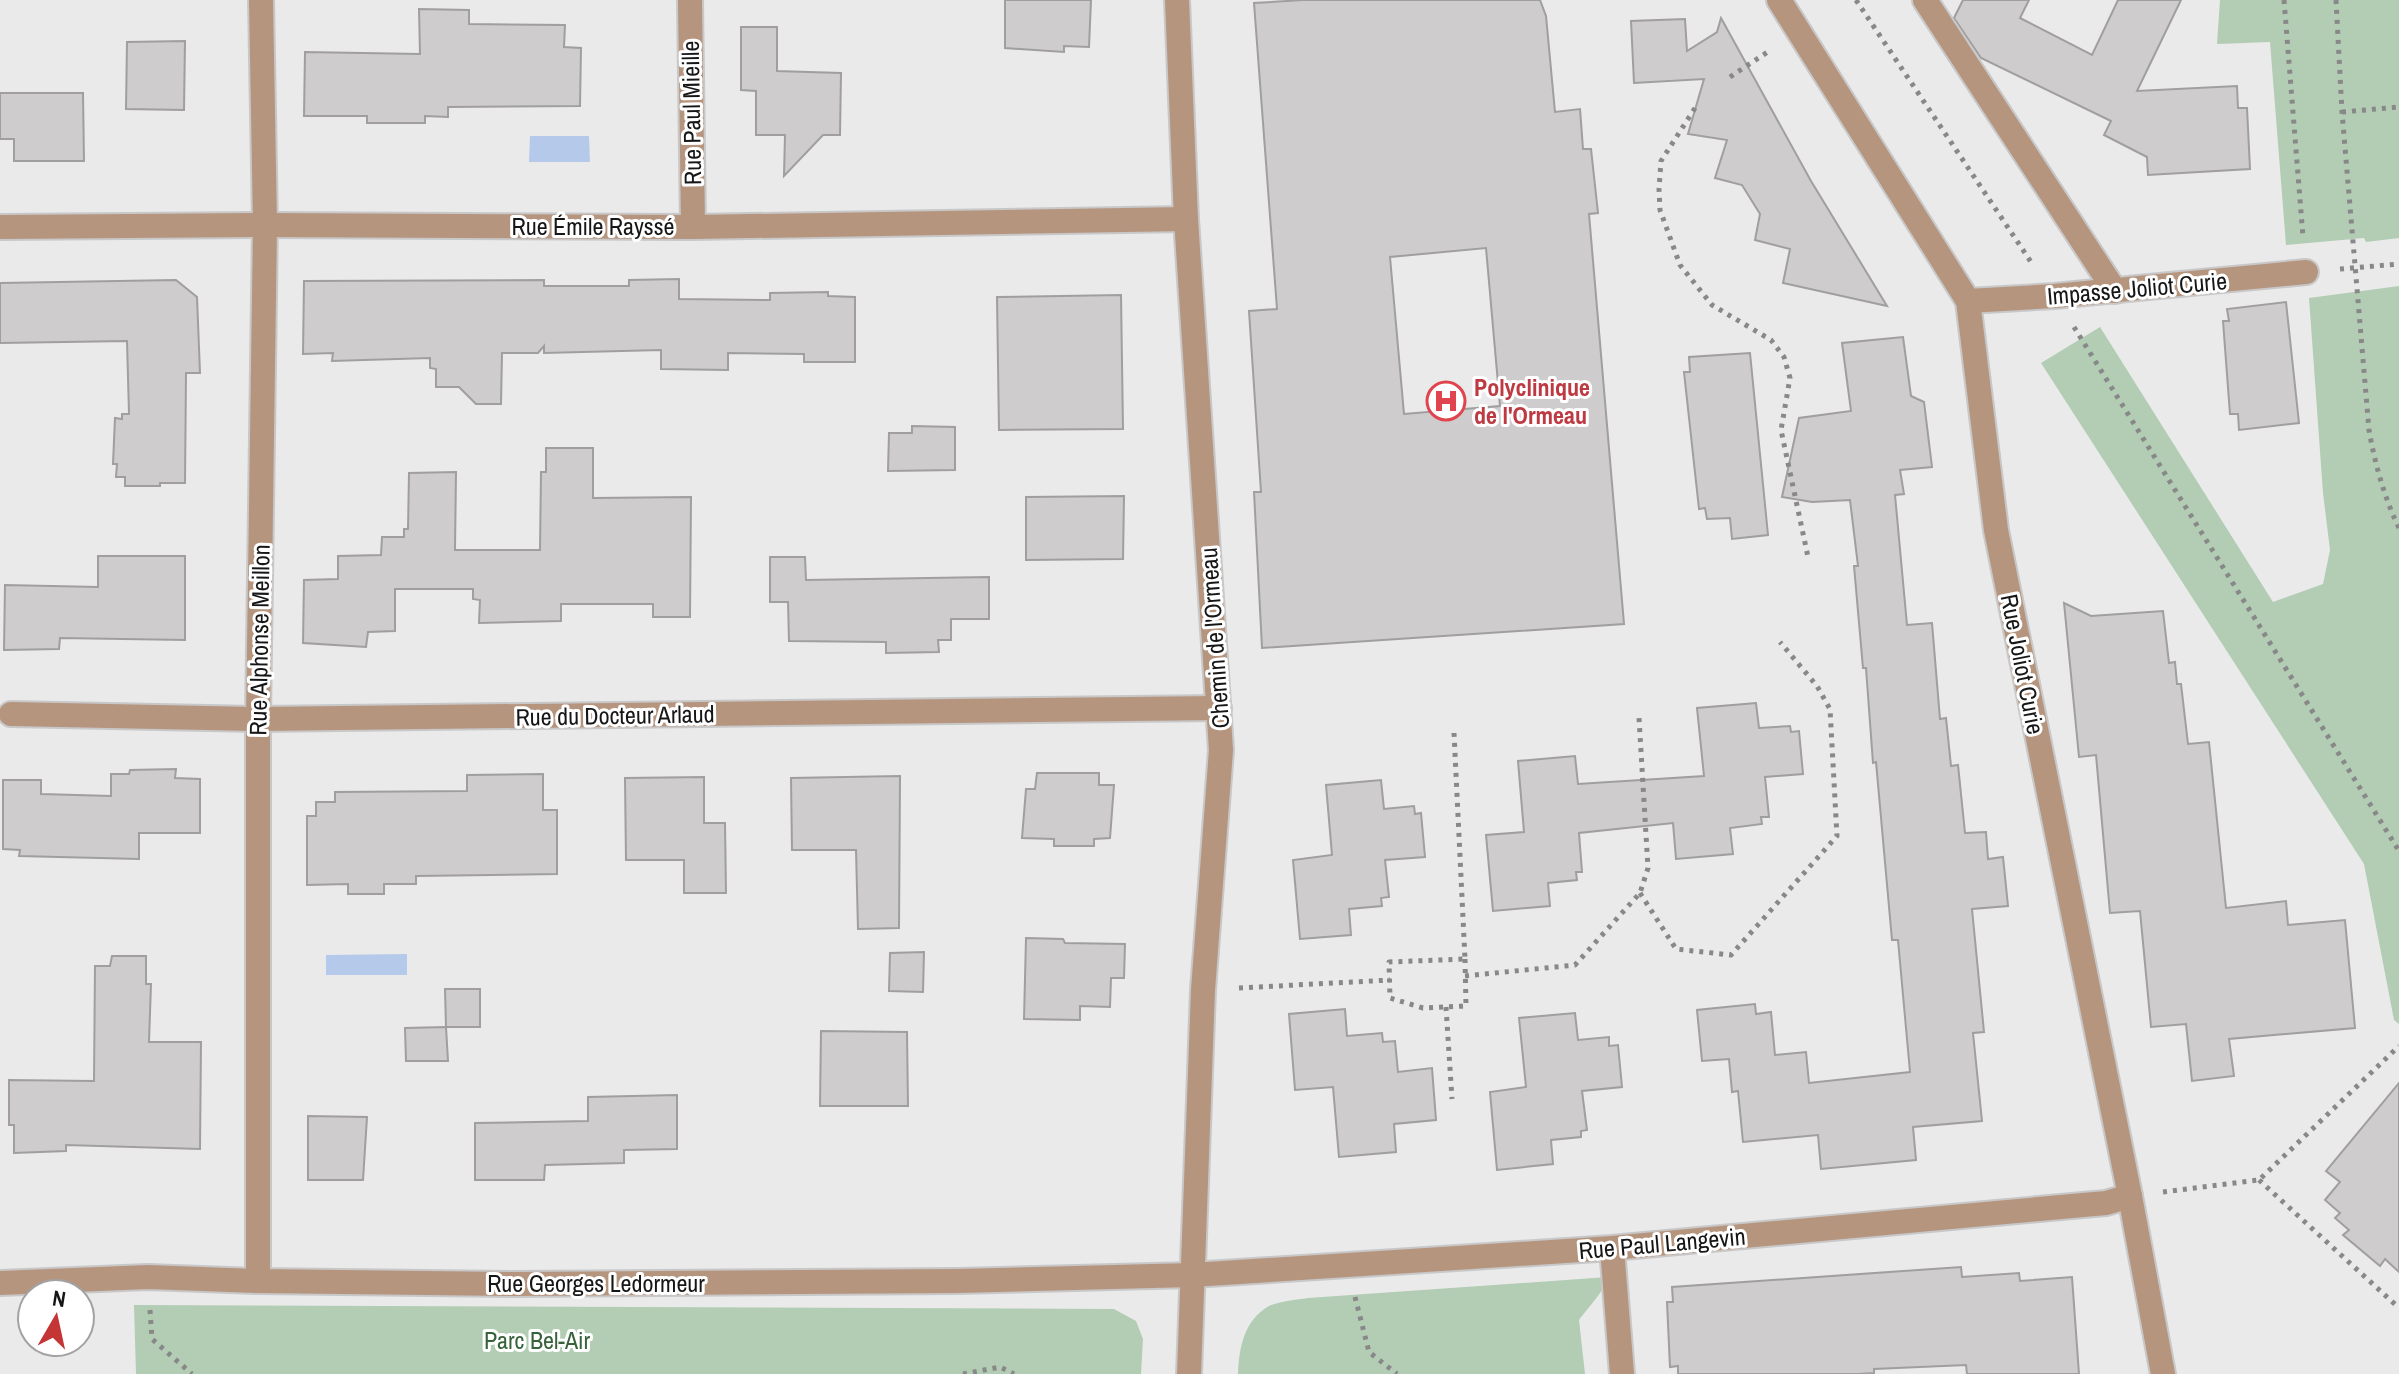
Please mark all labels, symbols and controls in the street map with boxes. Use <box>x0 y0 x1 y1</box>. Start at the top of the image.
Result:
street label: Rue Paul Mieille <box>674 41 708 185</box>
street label: Rue Émile Rayssé <box>512 210 674 242</box>
street label: Impasse Joliot Curie <box>2046 264 2228 312</box>
place label: Polyclinique de l'Ormeau <box>1474 371 1590 431</box>
hospital icon: Polyclinique de l'Ormeau <box>1425 380 1467 422</box>
street label: Rue Alphonse Meillon <box>241 544 277 736</box>
street label: Chemin de l'Ormeau <box>1192 547 1236 729</box>
street label: Rue Joliot Curie <box>1994 591 2052 737</box>
street label: Rue du Docteur Arlaud <box>515 697 715 733</box>
street label: Rue Paul Langevin <box>1577 1220 1747 1266</box>
street label: Rue Georges Ledormeur <box>487 1267 705 1299</box>
north arrow <box>16 1278 96 1358</box>
text: N <box>50 1282 68 1314</box>
park label: Parc Bel-Air <box>484 1324 590 1356</box>

